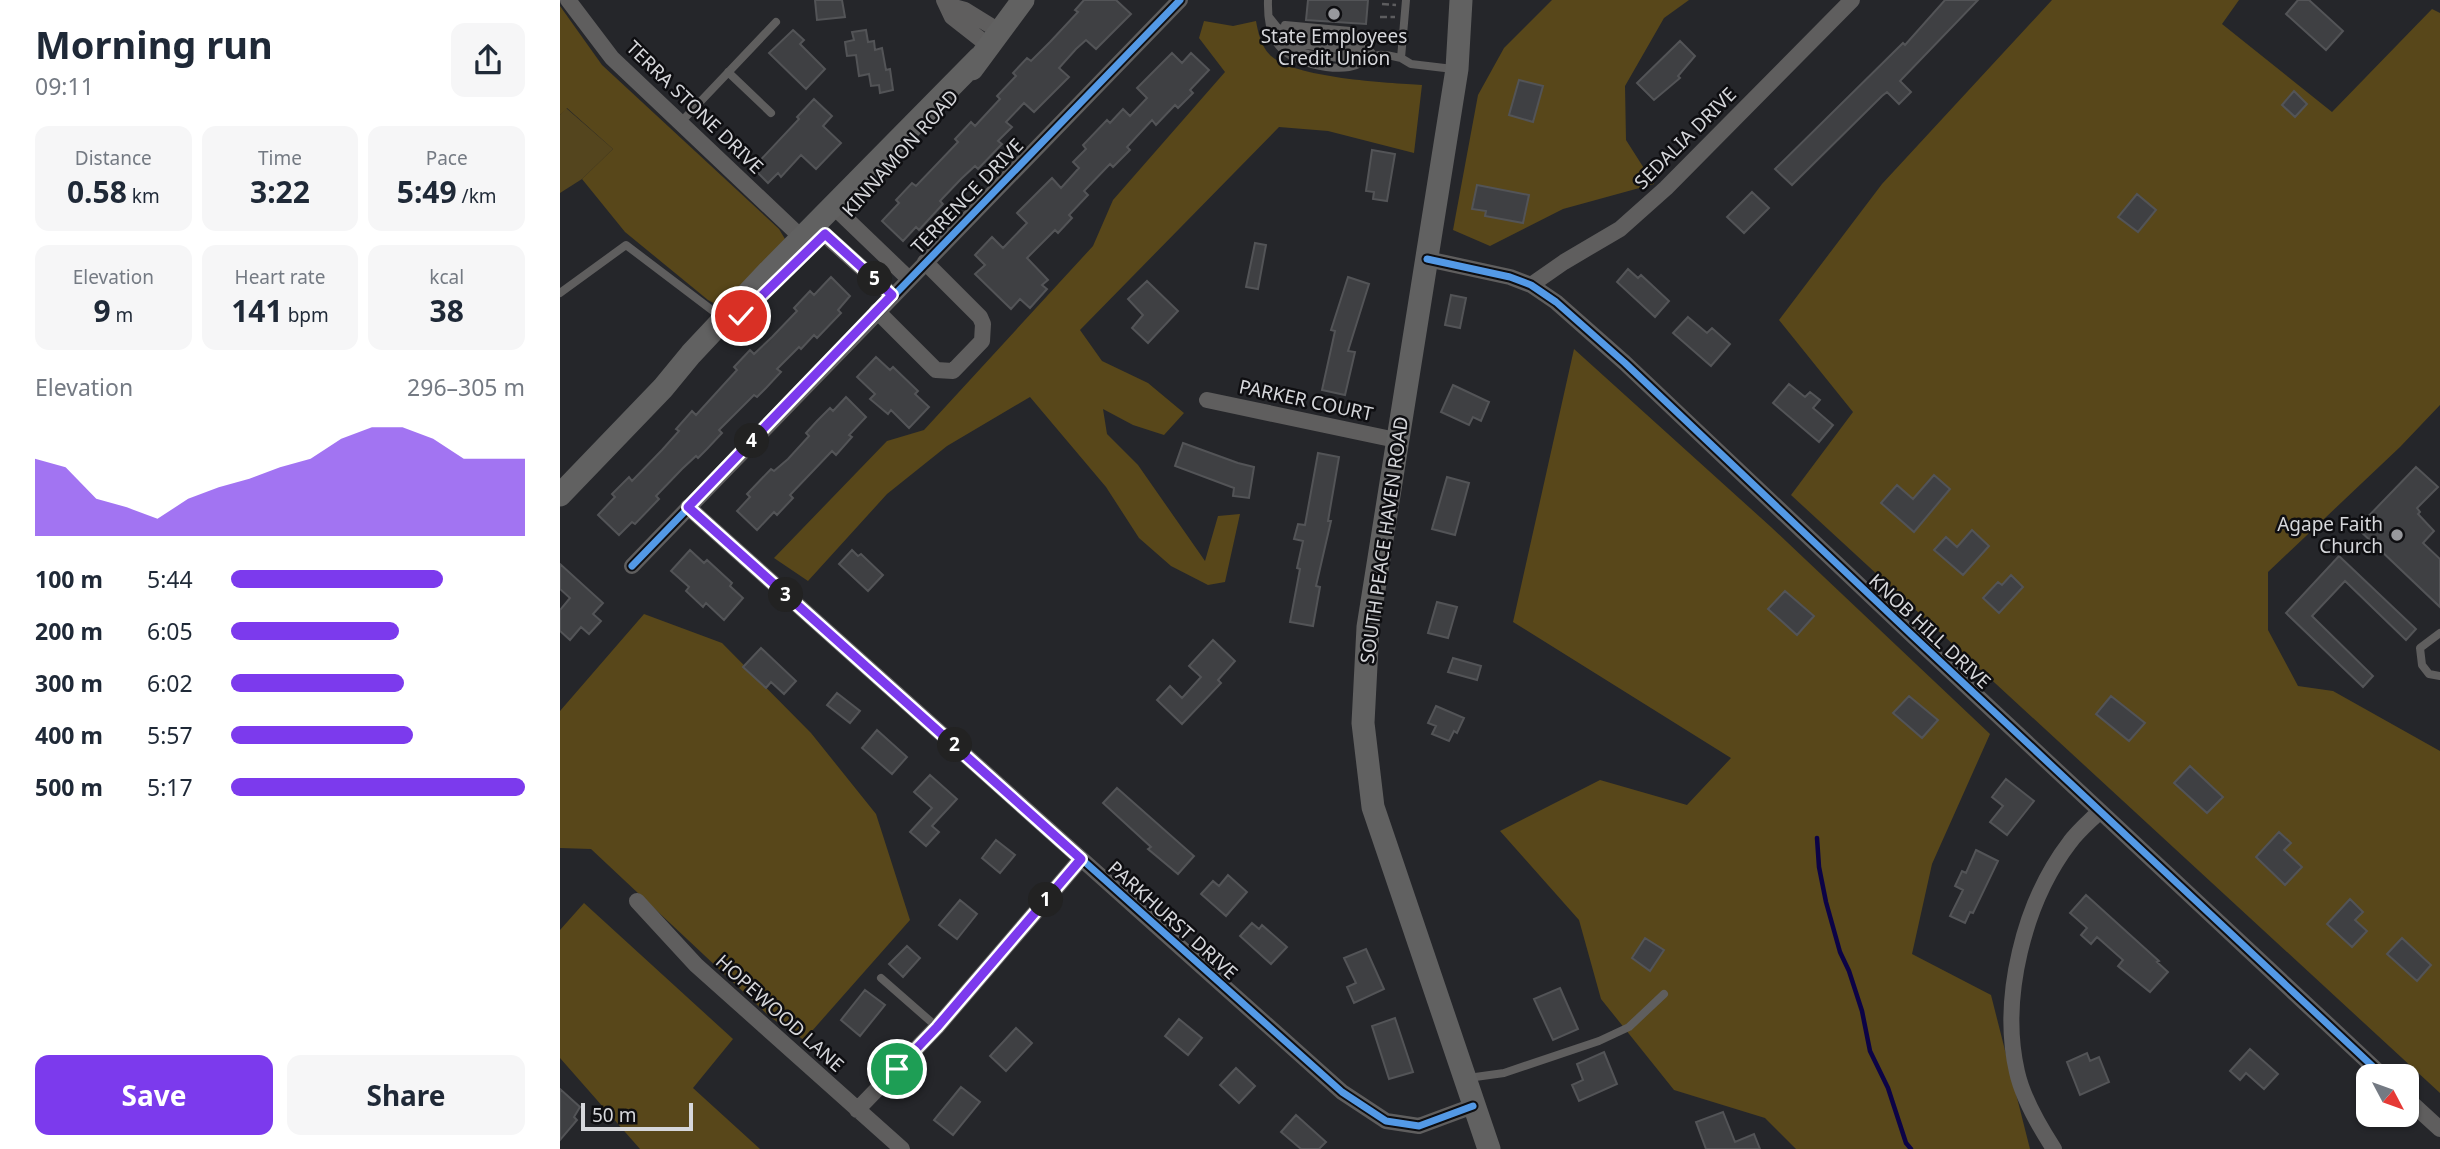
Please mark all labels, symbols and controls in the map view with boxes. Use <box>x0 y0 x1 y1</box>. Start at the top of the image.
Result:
marker: State Employees Credit Union <box>1326 6 1342 22</box>
text: Morning run <box>35 18 273 70</box>
button: share <box>451 23 525 97</box>
place label: State Employees Credit Union <box>1261 23 1407 71</box>
street label: TERRA STONE DRIVE <box>621 35 769 179</box>
text: 09:11 <box>35 70 94 102</box>
street label: SEDALIA DRIVE <box>1628 81 1742 195</box>
street label: KINNAMON ROAD <box>836 84 964 222</box>
street label: TERRENCE DRIVE <box>905 133 1029 259</box>
text: Distance <box>75 145 152 171</box>
text: Time <box>258 145 302 171</box>
text: Pace <box>426 145 468 171</box>
text: 0.58 <box>67 171 127 212</box>
text: 3:22 <box>250 171 310 212</box>
text: 5:49 <box>397 171 457 212</box>
text: km <box>127 183 160 209</box>
text: /km <box>457 183 497 209</box>
pin: 5 <box>858 262 892 296</box>
text: Elevation <box>73 264 154 290</box>
text: Heart rate <box>235 264 325 290</box>
text: kcal <box>429 264 464 290</box>
text: 5 <box>869 265 880 291</box>
pin <box>711 286 771 346</box>
text: 9 <box>93 290 111 331</box>
text: 141 <box>231 290 283 331</box>
text: 38 <box>430 290 464 331</box>
icon: check <box>722 297 760 335</box>
text: m <box>111 302 133 328</box>
text: bpm <box>283 302 329 328</box>
text: Elevation <box>35 371 133 403</box>
text: 296–305 m <box>407 371 525 403</box>
street label: PARKER COURT <box>1237 373 1376 427</box>
street label: SOUTH PEACE HAVEN ROAD <box>1354 415 1414 665</box>
pin: 4 <box>734 424 770 458</box>
text: 4 <box>746 427 757 453</box>
place label: Agape Faith Church <box>2277 511 2383 559</box>
marker: Agape Faith Church <box>2389 527 2405 543</box>
text: 100 m <box>35 563 103 595</box>
text: 5:44 <box>147 563 193 595</box>
street label: KNOB HILL DRIVE <box>1863 568 1997 694</box>
pin: 3 <box>768 578 804 612</box>
text: 3 <box>780 581 791 607</box>
text: 200 m <box>35 615 103 647</box>
text: 6:05 <box>147 615 193 647</box>
text: 300 m <box>35 667 103 699</box>
text: 6:02 <box>147 667 193 699</box>
text: 400 m <box>35 719 103 751</box>
text: 5:57 <box>147 719 193 751</box>
pin: 2 <box>938 728 972 762</box>
text: 2 <box>949 731 960 757</box>
text: 500 m <box>35 771 103 803</box>
text: 5:17 <box>147 771 193 803</box>
street label: PARKHURST DRIVE <box>1103 855 1243 985</box>
pin: 1 <box>1028 883 1064 918</box>
text: 1 <box>1040 886 1051 912</box>
street label: HOPEWOOD LANE <box>710 948 850 1078</box>
pin <box>867 1039 927 1099</box>
icon: arrive <box>878 1050 916 1088</box>
button: Save <box>35 1055 273 1135</box>
button: Share <box>287 1055 525 1135</box>
north arrow <box>2356 1064 2418 1127</box>
map controls <box>2356 1064 2419 1127</box>
scale bar <box>581 1100 693 1132</box>
text: 50 m <box>592 1102 636 1128</box>

